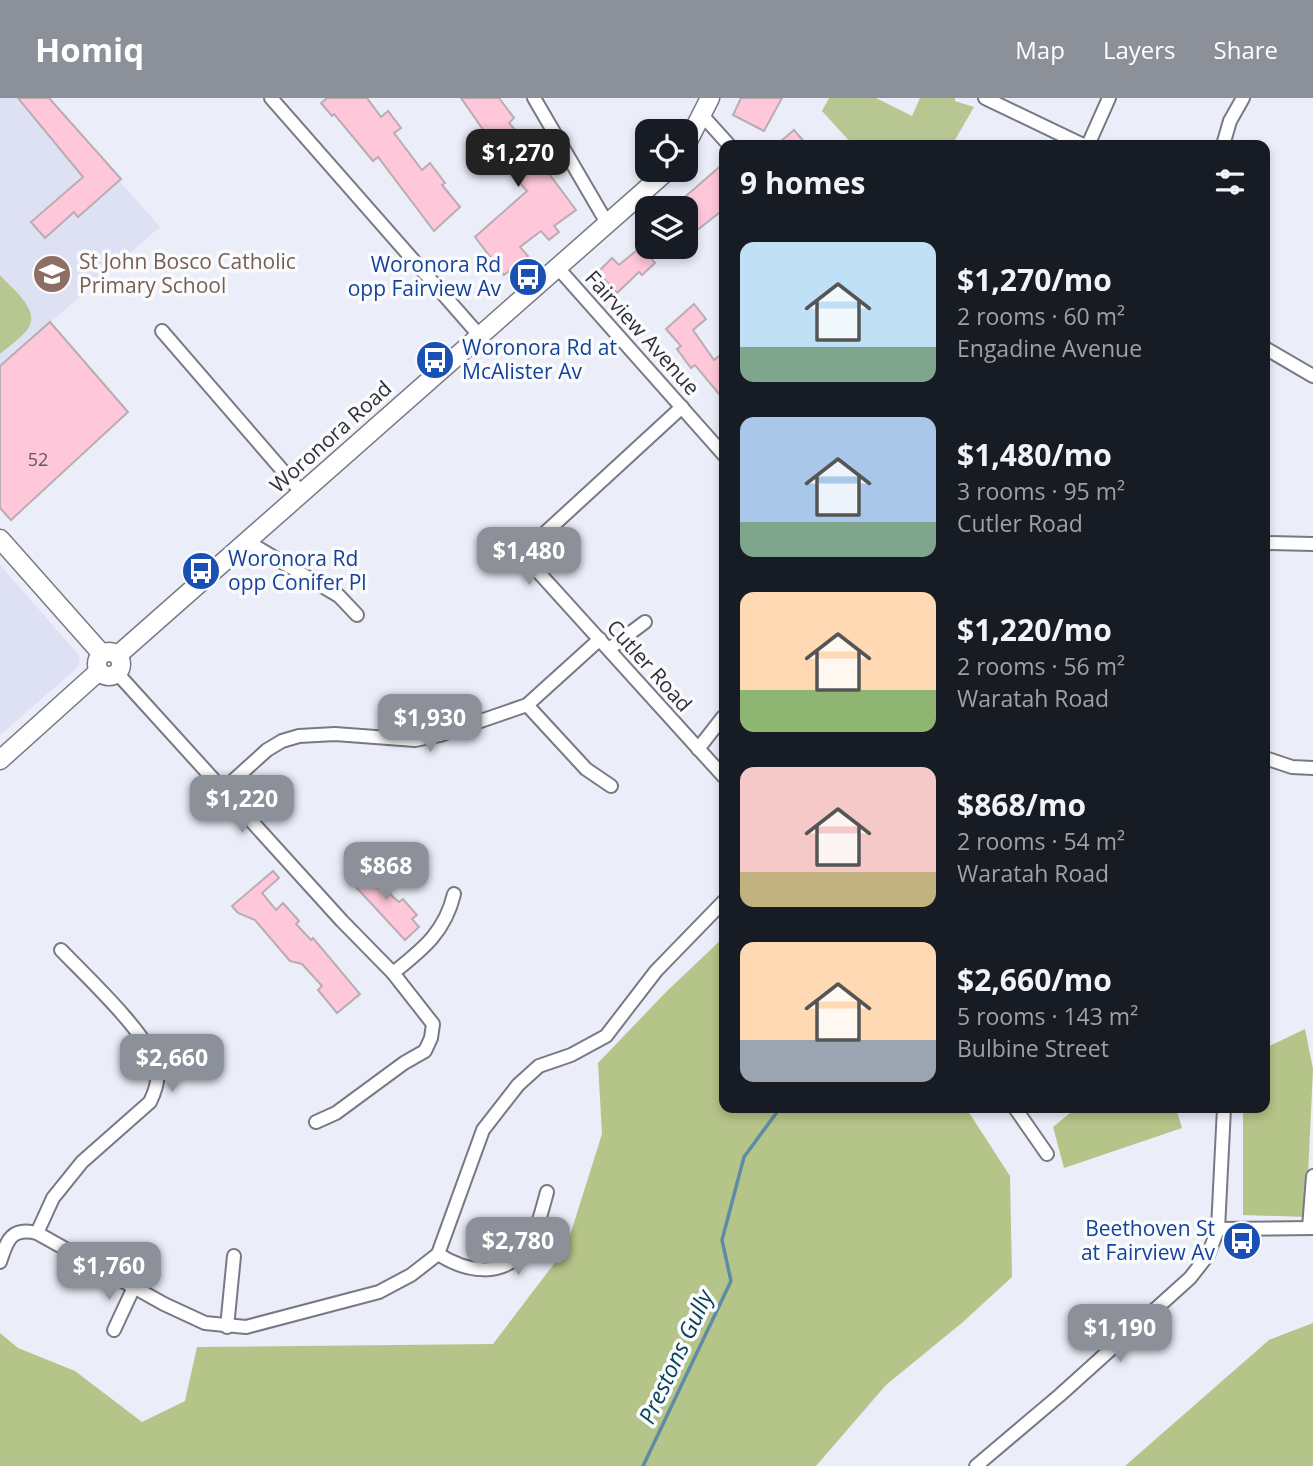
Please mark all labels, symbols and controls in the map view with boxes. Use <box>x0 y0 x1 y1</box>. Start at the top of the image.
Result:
text: Homiq <box>35 27 144 72</box>
text: Map <box>1015 33 1065 66</box>
text: Layers <box>1103 33 1176 66</box>
text: Share <box>1214 33 1278 66</box>
map controls <box>635 119 698 259</box>
button: locate <box>635 119 698 182</box>
pin: $1,270 <box>461 130 575 189</box>
text: $1,270 <box>482 136 554 168</box>
text: 9 homes <box>740 162 865 203</box>
icon: filters <box>1211 163 1249 201</box>
button: layers <box>635 196 698 259</box>
place label: St John Bosco Catholic Primary School <box>79 247 296 299</box>
place label: Woronora Rd opp Fairview Av <box>348 250 501 302</box>
school or university icon: St John Bosco Catholic Primary School <box>31 253 73 295</box>
bus stop icon: Woronora Rd opp Fairview Av <box>507 256 549 298</box>
text: $1,270/mo <box>957 259 1112 300</box>
street label: Fairview Avenue <box>579 264 706 401</box>
icon: home <box>796 270 880 354</box>
text: 2 rooms · 60 m² <box>957 300 1125 332</box>
text: Engadine Avenue <box>957 332 1142 364</box>
place label: Woronora Rd at McAlister Av <box>462 333 617 385</box>
bus stop icon: Woronora Rd at McAlister Av <box>414 339 456 381</box>
street label: Woronora Road <box>264 374 397 498</box>
text: $1,480/mo <box>957 434 1112 475</box>
icon: home <box>796 445 880 529</box>
house number: 52 <box>28 447 48 471</box>
text: 3 rooms · 95 m² <box>957 475 1125 507</box>
text: Cutler Road <box>957 507 1083 539</box>
pin: $1,480 <box>472 528 586 587</box>
text: $1,480 <box>493 534 565 566</box>
place label: Woronora Rd opp Conifer Pl <box>228 544 367 596</box>
bus stop icon: Woronora Rd opp Conifer Pl <box>180 550 222 592</box>
text: $1,220/mo <box>957 609 1112 650</box>
street label: Cutler Road <box>601 613 699 717</box>
icon: home <box>796 620 880 704</box>
text: 2 rooms · 56 m² <box>957 650 1125 682</box>
text: Waratah Road <box>957 682 1109 714</box>
pin: $1,930 <box>373 694 487 754</box>
text: $1,930 <box>394 701 466 733</box>
pin: $1,220 <box>185 776 299 835</box>
text: $1,220 <box>206 782 278 814</box>
text: $868/mo <box>957 784 1086 825</box>
icon: home <box>796 795 880 879</box>
text: 2 rooms · 54 m² <box>957 825 1125 857</box>
pin: $868 <box>345 842 427 902</box>
text: $868 <box>360 849 412 881</box>
text: Waratah Road <box>957 857 1109 889</box>
text: $2,660/mo <box>957 959 1112 1000</box>
icon: home <box>796 970 880 1054</box>
text: 5 rooms · 143 m² <box>957 1000 1138 1032</box>
text: Bulbine Street <box>957 1032 1109 1064</box>
pin: $2,660 <box>115 1034 229 1094</box>
text: $2,660 <box>136 1041 208 1073</box>
place label: Beethoven St at Fairview Av <box>1081 1214 1215 1266</box>
pin: $2,780 <box>461 1218 575 1277</box>
bus stop icon: Beethoven St at Fairview Av <box>1221 1220 1263 1262</box>
text: $2,780 <box>482 1224 554 1256</box>
pin: $1,760 <box>52 1242 166 1302</box>
text: $1,760 <box>73 1249 145 1281</box>
water label: Prestons Gully <box>630 1283 721 1429</box>
pin: $1,190 <box>1063 1304 1177 1364</box>
text: $1,190 <box>1084 1311 1156 1343</box>

